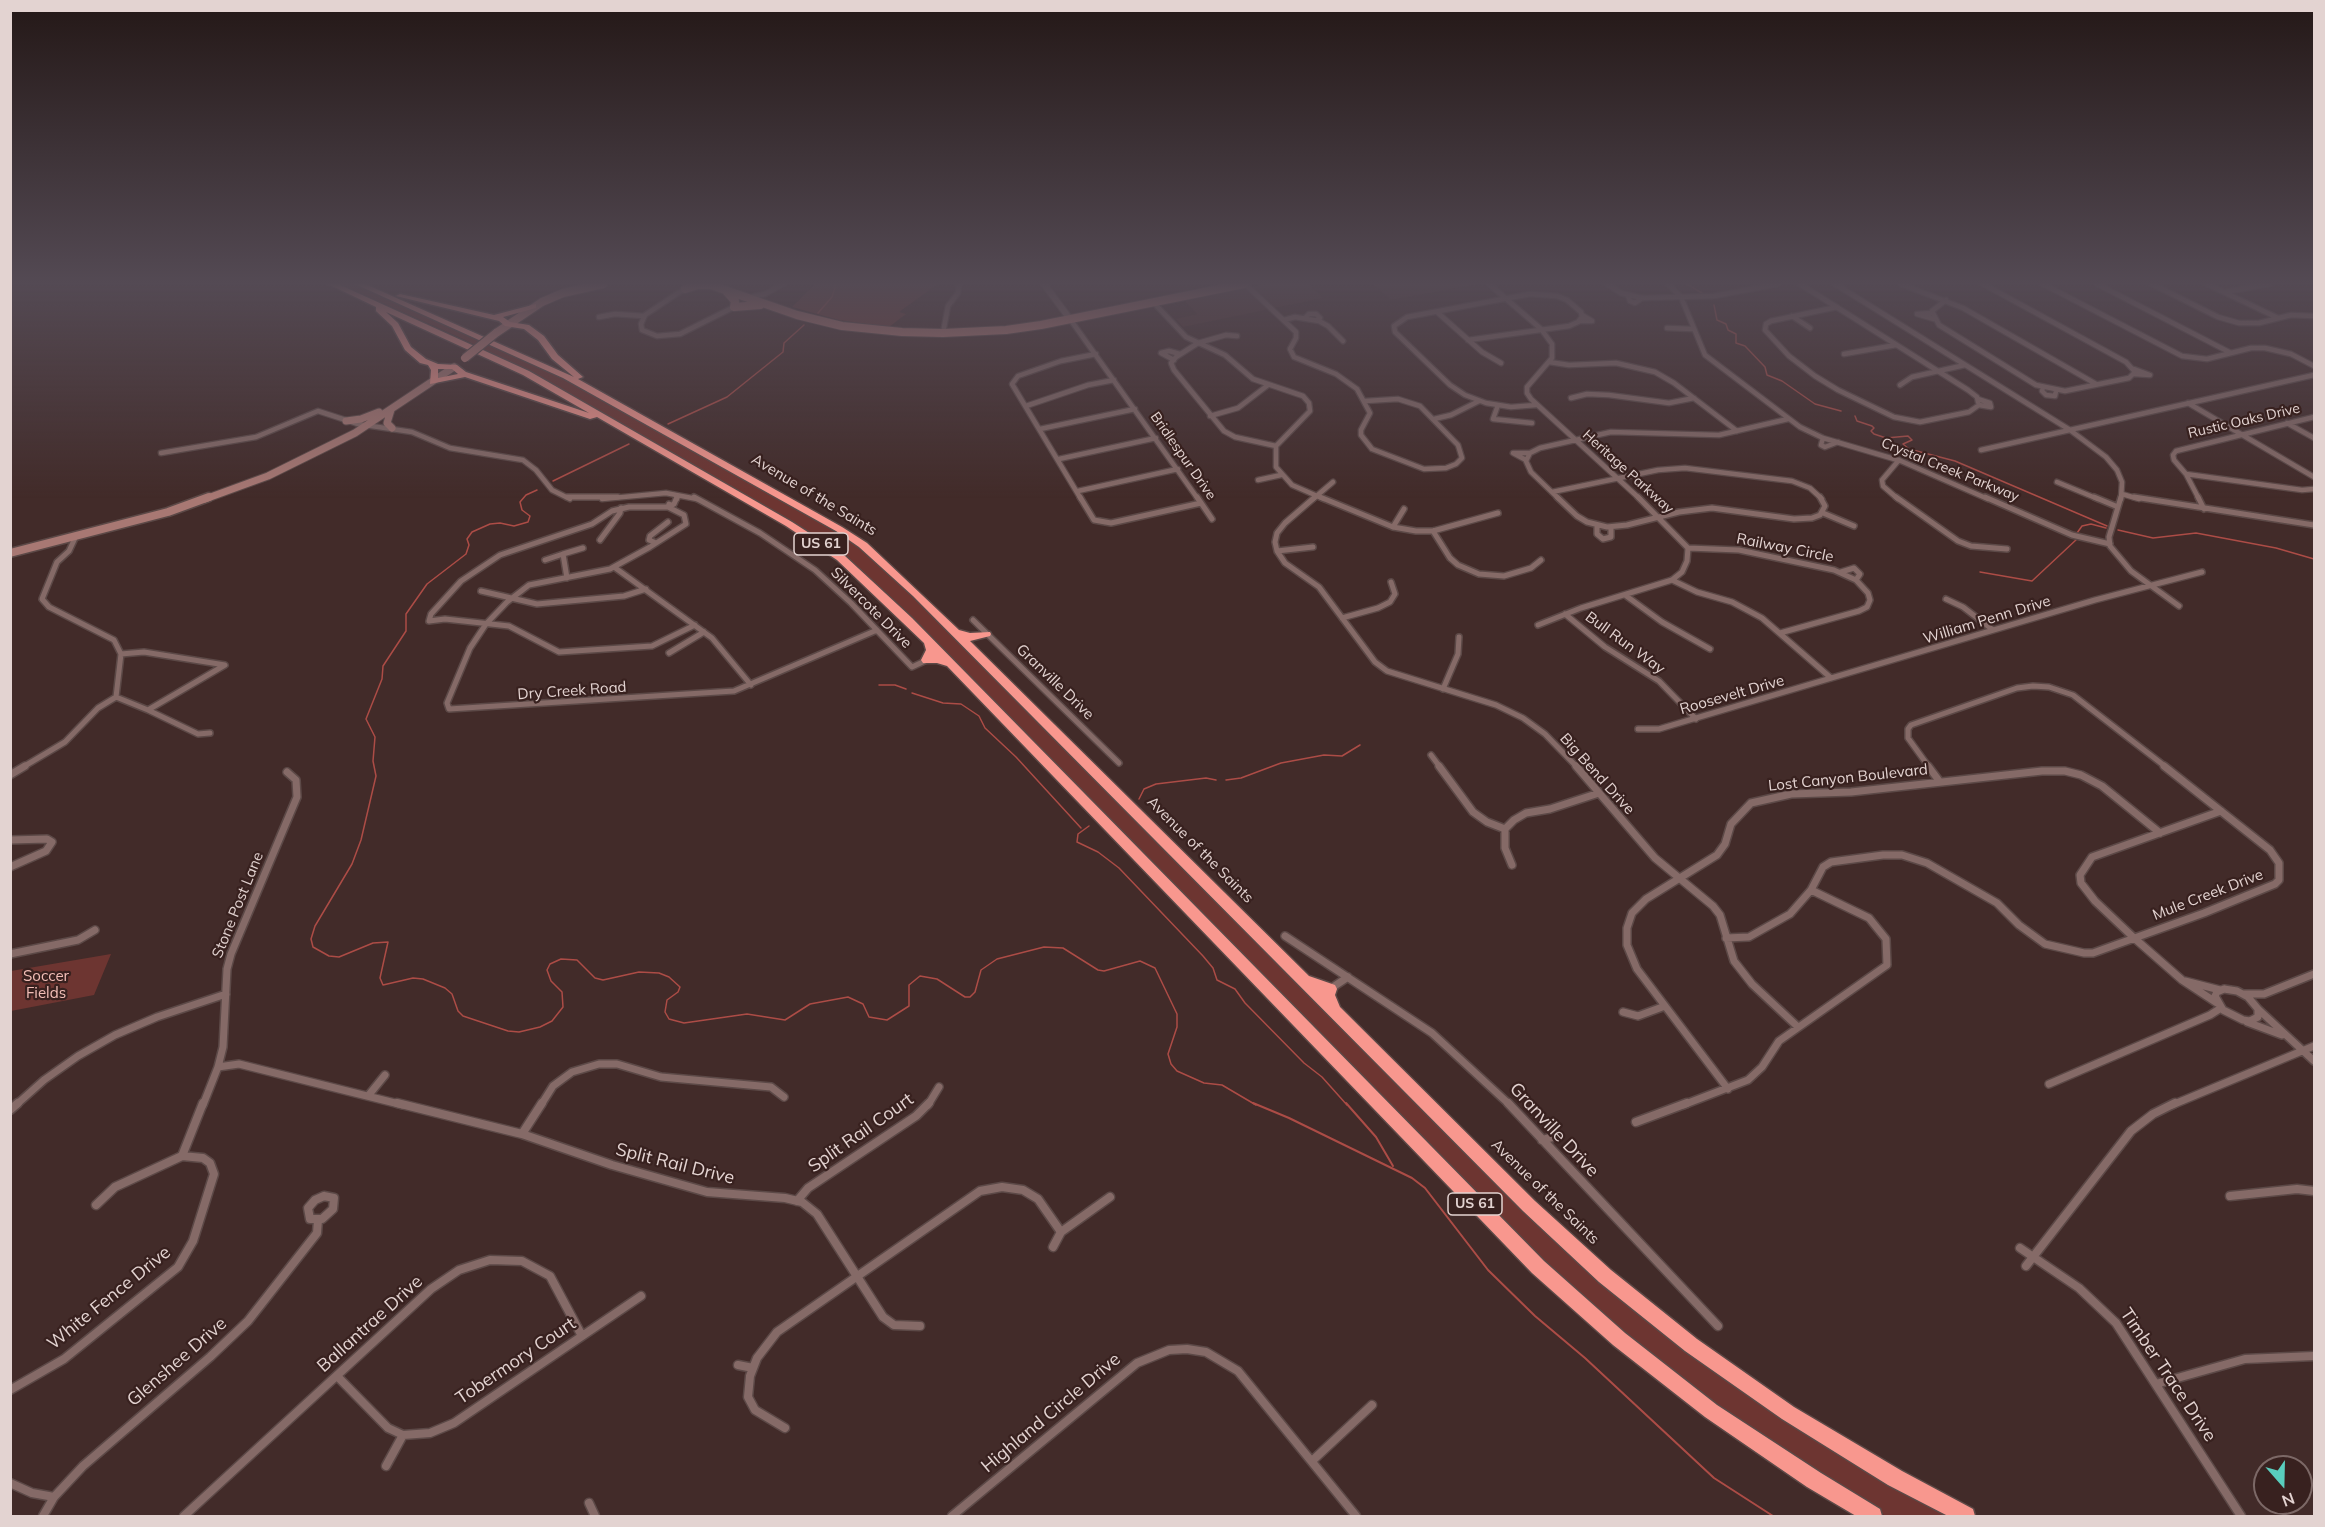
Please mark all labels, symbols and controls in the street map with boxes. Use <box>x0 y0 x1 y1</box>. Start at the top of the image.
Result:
street label: Rustic Oaks Drive <box>2186 400 2302 442</box>
street label: Bridlespur Drive <box>1147 409 1219 503</box>
street label: Heritage Parkway <box>1579 427 1677 517</box>
street label: Crystal Creek Parkway <box>1879 435 2021 505</box>
street label: Avenue of the Saints <box>748 450 880 540</box>
street label: Railway Circle <box>1735 530 1835 566</box>
road number: US 61 <box>794 533 848 555</box>
street label: Silvercote Drive <box>827 564 915 652</box>
street label: William Penn Drive <box>1921 592 2053 648</box>
street label: Bull Run Way <box>1582 608 1668 678</box>
street label: Granville Drive <box>1012 640 1098 724</box>
street label: Roosevelt Drive <box>1678 671 1786 719</box>
street label: Dry Creek Road <box>517 678 627 704</box>
street label: Big Bend Drive <box>1556 730 1638 818</box>
street label: Lost Canyon Boulevard <box>1767 761 1929 795</box>
street label: Avenue of the Saints <box>1143 793 1257 907</box>
street label: Stone Post Lane <box>209 849 267 961</box>
street label: Mule Creek Drive <box>2150 866 2266 924</box>
park label: Soccer Fields <box>23 967 69 1002</box>
street label: Granville Drive <box>1505 1078 1603 1182</box>
street label: Split Rail Court <box>804 1089 918 1177</box>
street label: Avenue of the Saints <box>1487 1136 1603 1248</box>
street label: Split Rail Drive <box>613 1139 737 1189</box>
road number: US 61 <box>1448 1193 1502 1215</box>
street label: White Fence Drive <box>43 1242 175 1354</box>
street label: Ballantrae Drive <box>313 1271 427 1377</box>
street label: Timber Trace Drive <box>2115 1304 2221 1446</box>
street label: Glenshee Drive <box>123 1313 231 1411</box>
street label: Tobermory Court <box>452 1313 580 1409</box>
street label: Highland Circle Drive <box>977 1349 1125 1477</box>
north arrow <box>2253 1455 2313 1515</box>
text: N <box>2279 1489 2298 1512</box>

